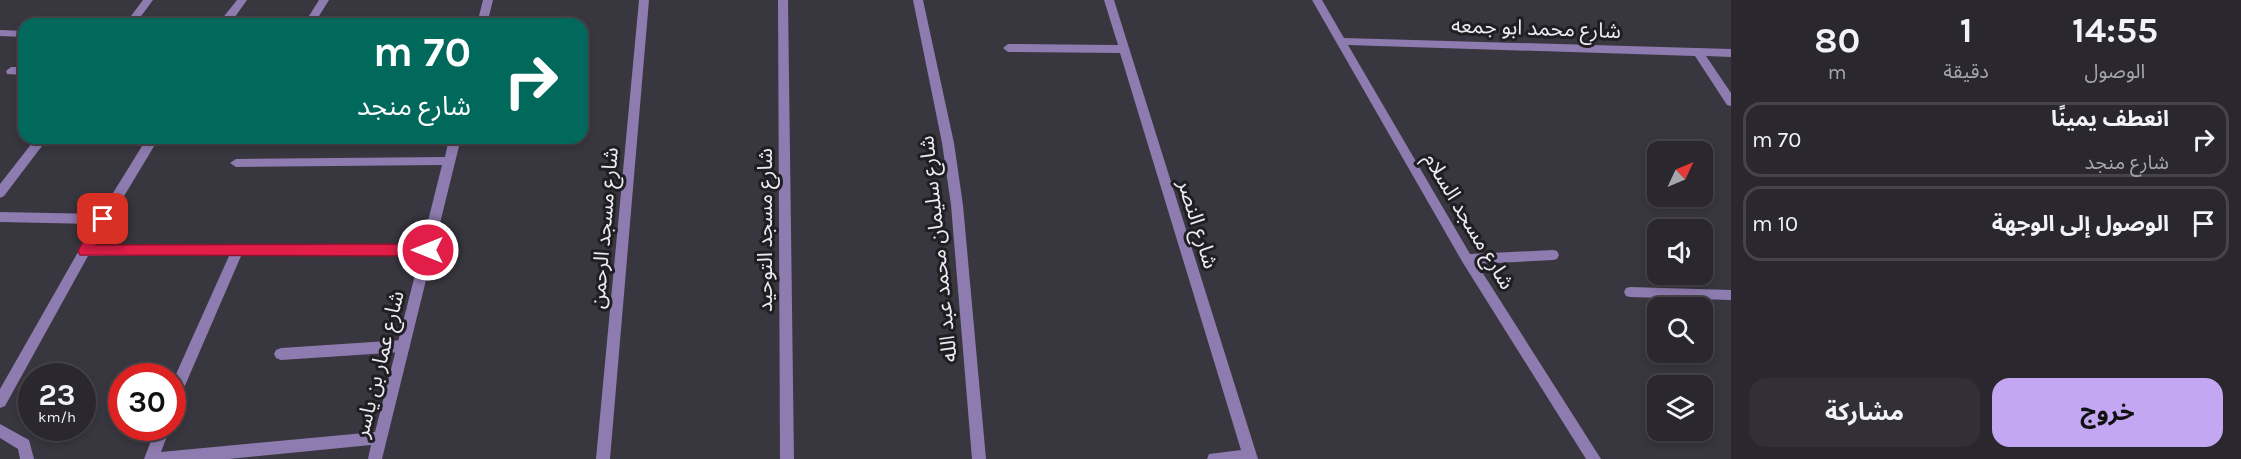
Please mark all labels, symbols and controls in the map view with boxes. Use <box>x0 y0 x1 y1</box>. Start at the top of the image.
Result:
text: 1 <box>1960 9 1973 51</box>
text: 14:55 <box>2072 9 2158 51</box>
street label: شارع محمد ابو جمعه <box>1451 13 1621 46</box>
text: 80 <box>1814 19 1860 61</box>
text: 70 m <box>373 27 471 77</box>
icon: right <box>492 42 570 120</box>
text: دقيقة <box>1943 60 1989 83</box>
text: الوصول <box>2085 60 2145 83</box>
text: m <box>1828 61 1847 84</box>
text: شارع منجد <box>357 90 471 122</box>
text: انعطف يمينًا <box>2051 106 2169 132</box>
icon: right <box>2187 123 2220 156</box>
text: 70 m <box>1752 127 1801 153</box>
street label: شارع سليمان محمد عبد الله <box>914 134 965 363</box>
north arrow <box>1647 141 1713 207</box>
map controls <box>1647 141 1713 441</box>
street label: شارع مسجد الرحمن <box>585 146 626 310</box>
street label: شارع مسجد التوحيد <box>753 148 780 312</box>
street label: شارع مسجد السلام <box>1415 148 1519 296</box>
text: شارع منجد <box>2085 151 2169 174</box>
street label: شارع النصر <box>1170 176 1223 272</box>
pin <box>77 193 128 244</box>
icon: arrive <box>86 202 119 235</box>
icon: arrive <box>2187 207 2220 240</box>
text: 10 m <box>1752 211 1798 237</box>
text: الوصول إلى الوجهة <box>1992 211 2169 237</box>
position arrow <box>396 218 460 282</box>
button: sound <box>1647 219 1713 285</box>
street label: شارع عمار بن ياسر <box>349 288 412 442</box>
button: search <box>1647 297 1713 363</box>
speed limit sign: 30 <box>108 363 186 441</box>
button: layers <box>1647 375 1713 441</box>
text: 23 <box>39 377 75 413</box>
button: مشاركة <box>1749 378 1980 447</box>
button: خروج <box>1992 378 2223 447</box>
text: km/h <box>38 408 76 426</box>

